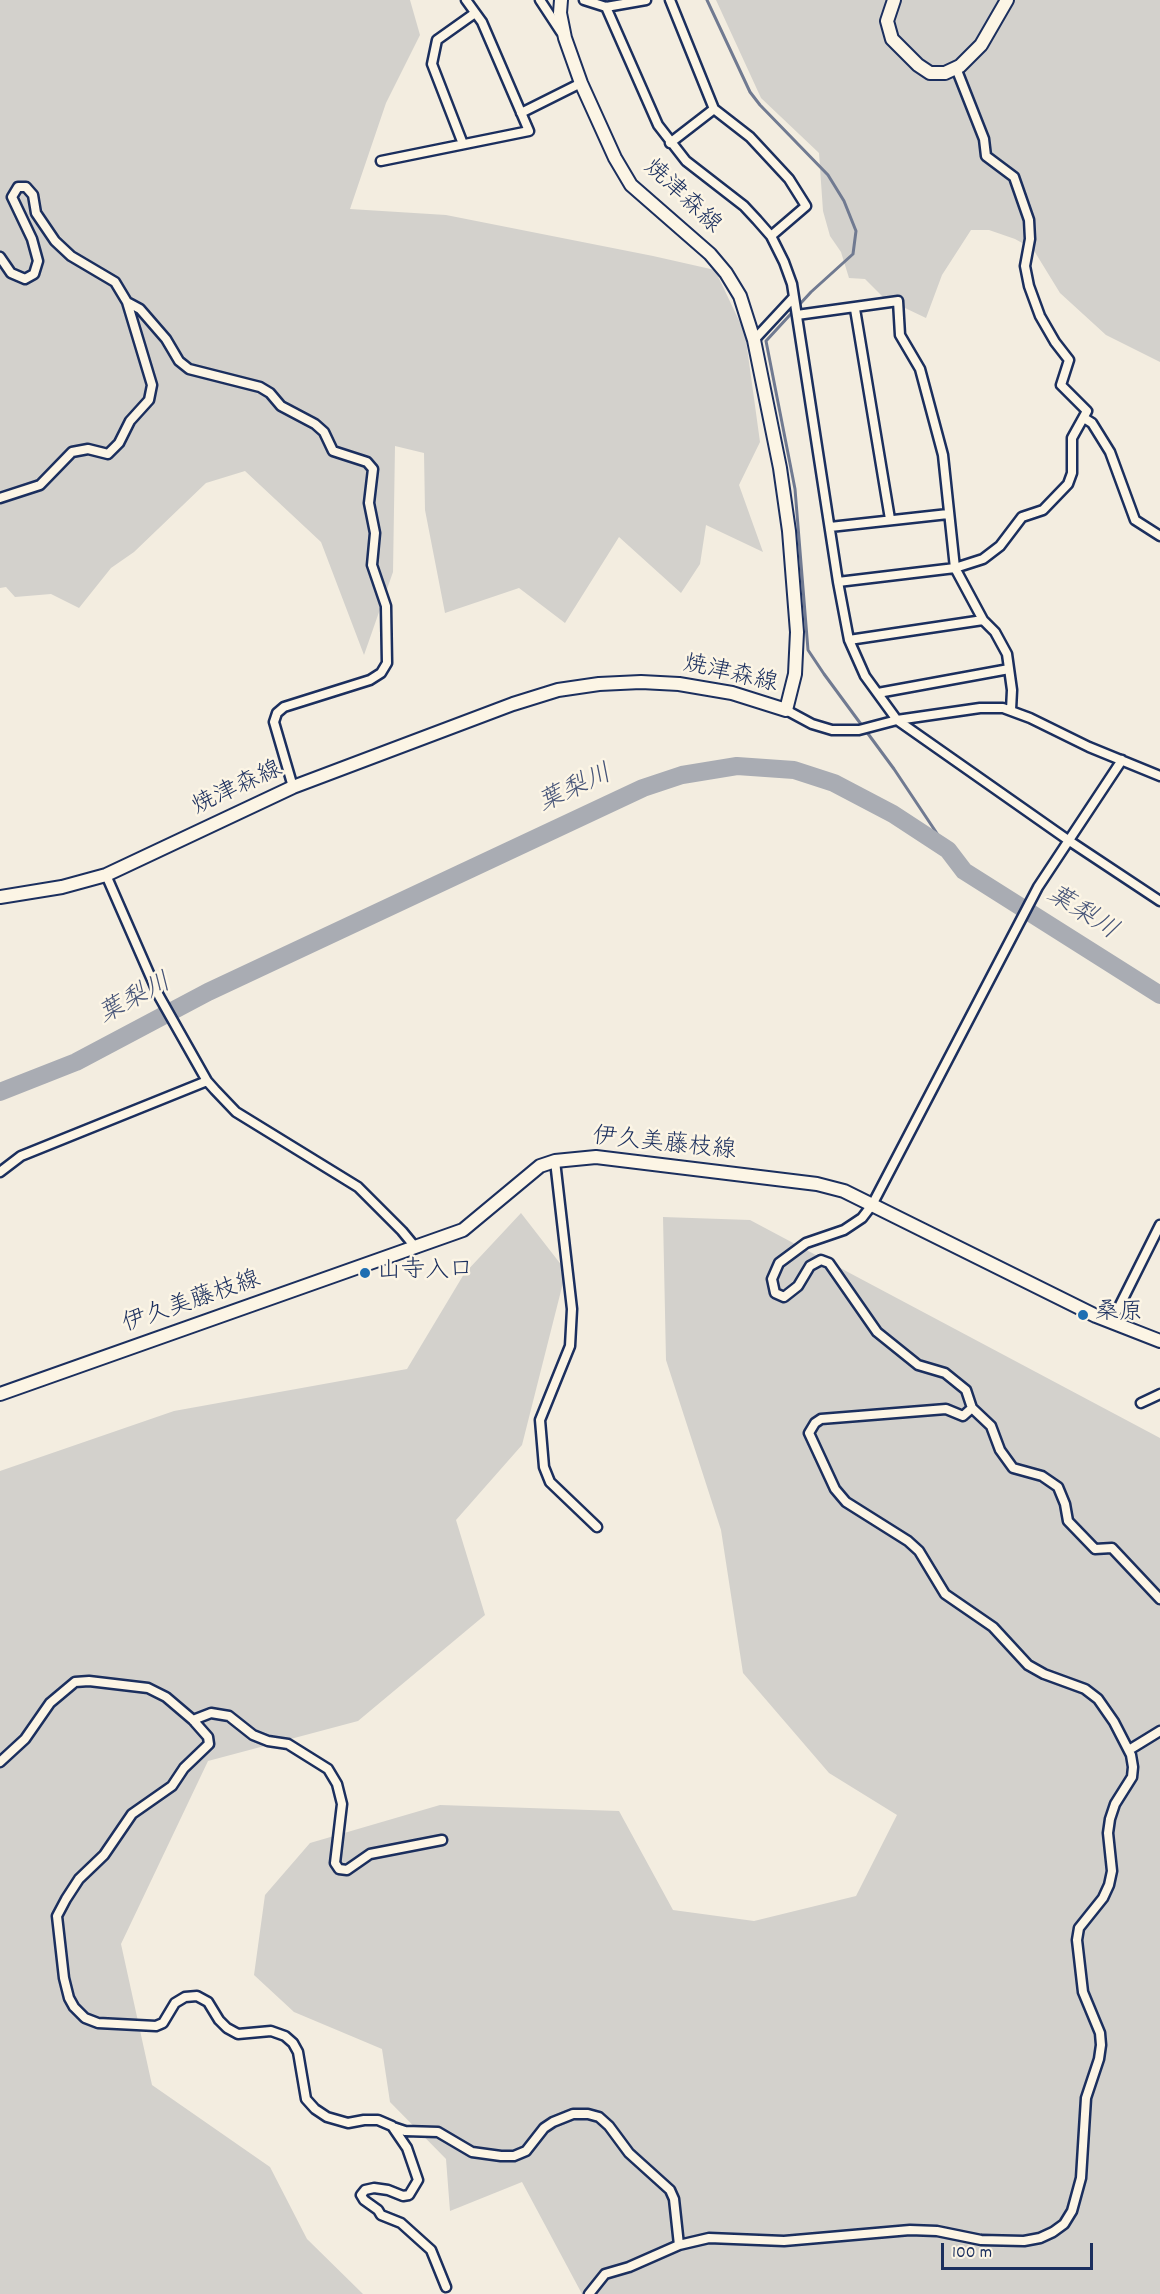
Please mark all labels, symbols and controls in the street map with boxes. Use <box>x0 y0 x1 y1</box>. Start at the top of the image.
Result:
street label: 焼津森線 <box>636 155 726 241</box>
street label: 焼津森線 <box>680 651 780 701</box>
street label: 焼津森線 <box>188 757 288 823</box>
water label: 葉梨川 <box>534 760 618 822</box>
water label: 葉梨川 <box>1040 881 1122 949</box>
water label: 葉梨川 <box>94 969 178 1033</box>
street label: 伊久美藤枝線 <box>591 1124 737 1168</box>
place label: 山寺入口 <box>377 1259 473 1287</box>
marker: 山寺入口 <box>358 1266 372 1280</box>
street label: 伊久美藤枝線 <box>119 1267 265 1341</box>
place label: 桑原 <box>1095 1301 1143 1329</box>
marker: 桑原 <box>1076 1308 1090 1322</box>
scale bar <box>944 2231 1096 2269</box>
text: 100 m <box>952 2241 992 2266</box>

